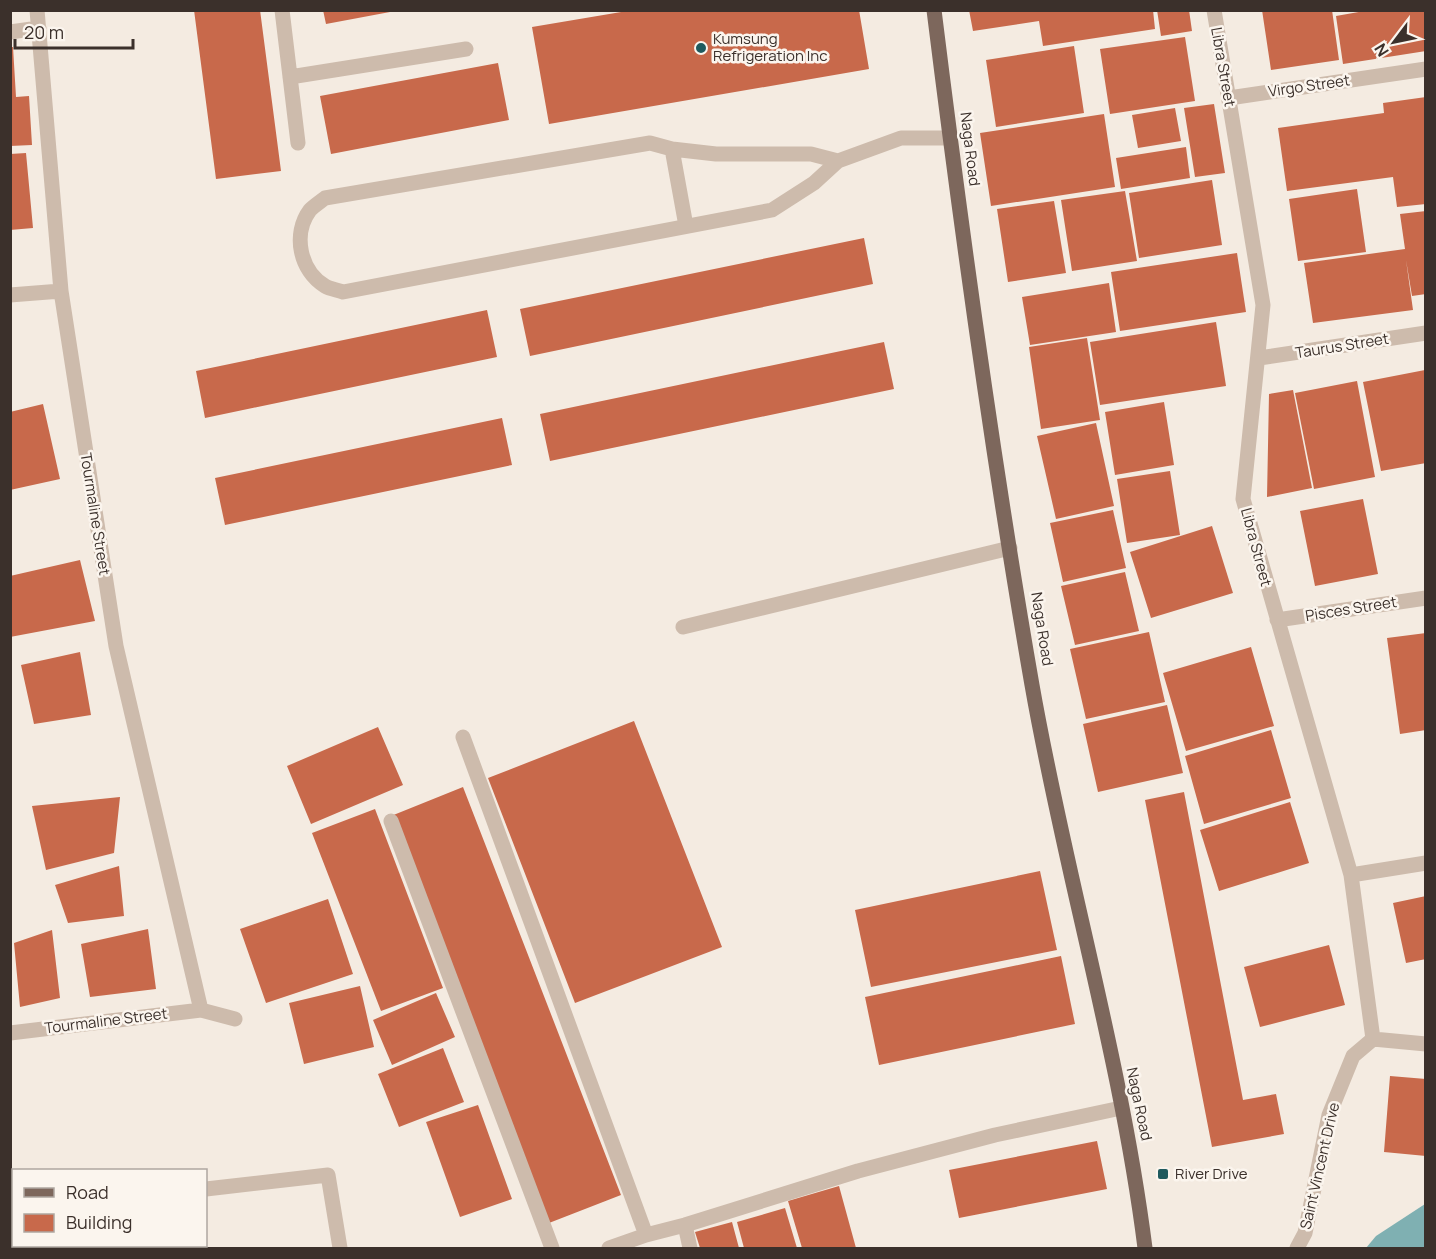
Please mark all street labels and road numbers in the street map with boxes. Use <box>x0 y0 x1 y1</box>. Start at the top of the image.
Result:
street label: Libra Street <box>1206 25 1241 108</box>
street label: Virgo Street <box>1267 69 1351 102</box>
street label: Naga Road <box>956 111 985 187</box>
street label: Taurus Street <box>1294 328 1390 363</box>
street label: Tourmaline Street <box>75 451 116 577</box>
street label: Libra Street <box>1236 505 1277 588</box>
street label: Naga Road <box>1026 591 1059 667</box>
street label: Pisces Street <box>1304 591 1398 626</box>
street label: Tourmaline Street <box>43 1003 169 1038</box>
street label: Naga Road <box>1121 1065 1157 1142</box>
street label: Saint Vincent Drive <box>1295 1100 1344 1231</box>

